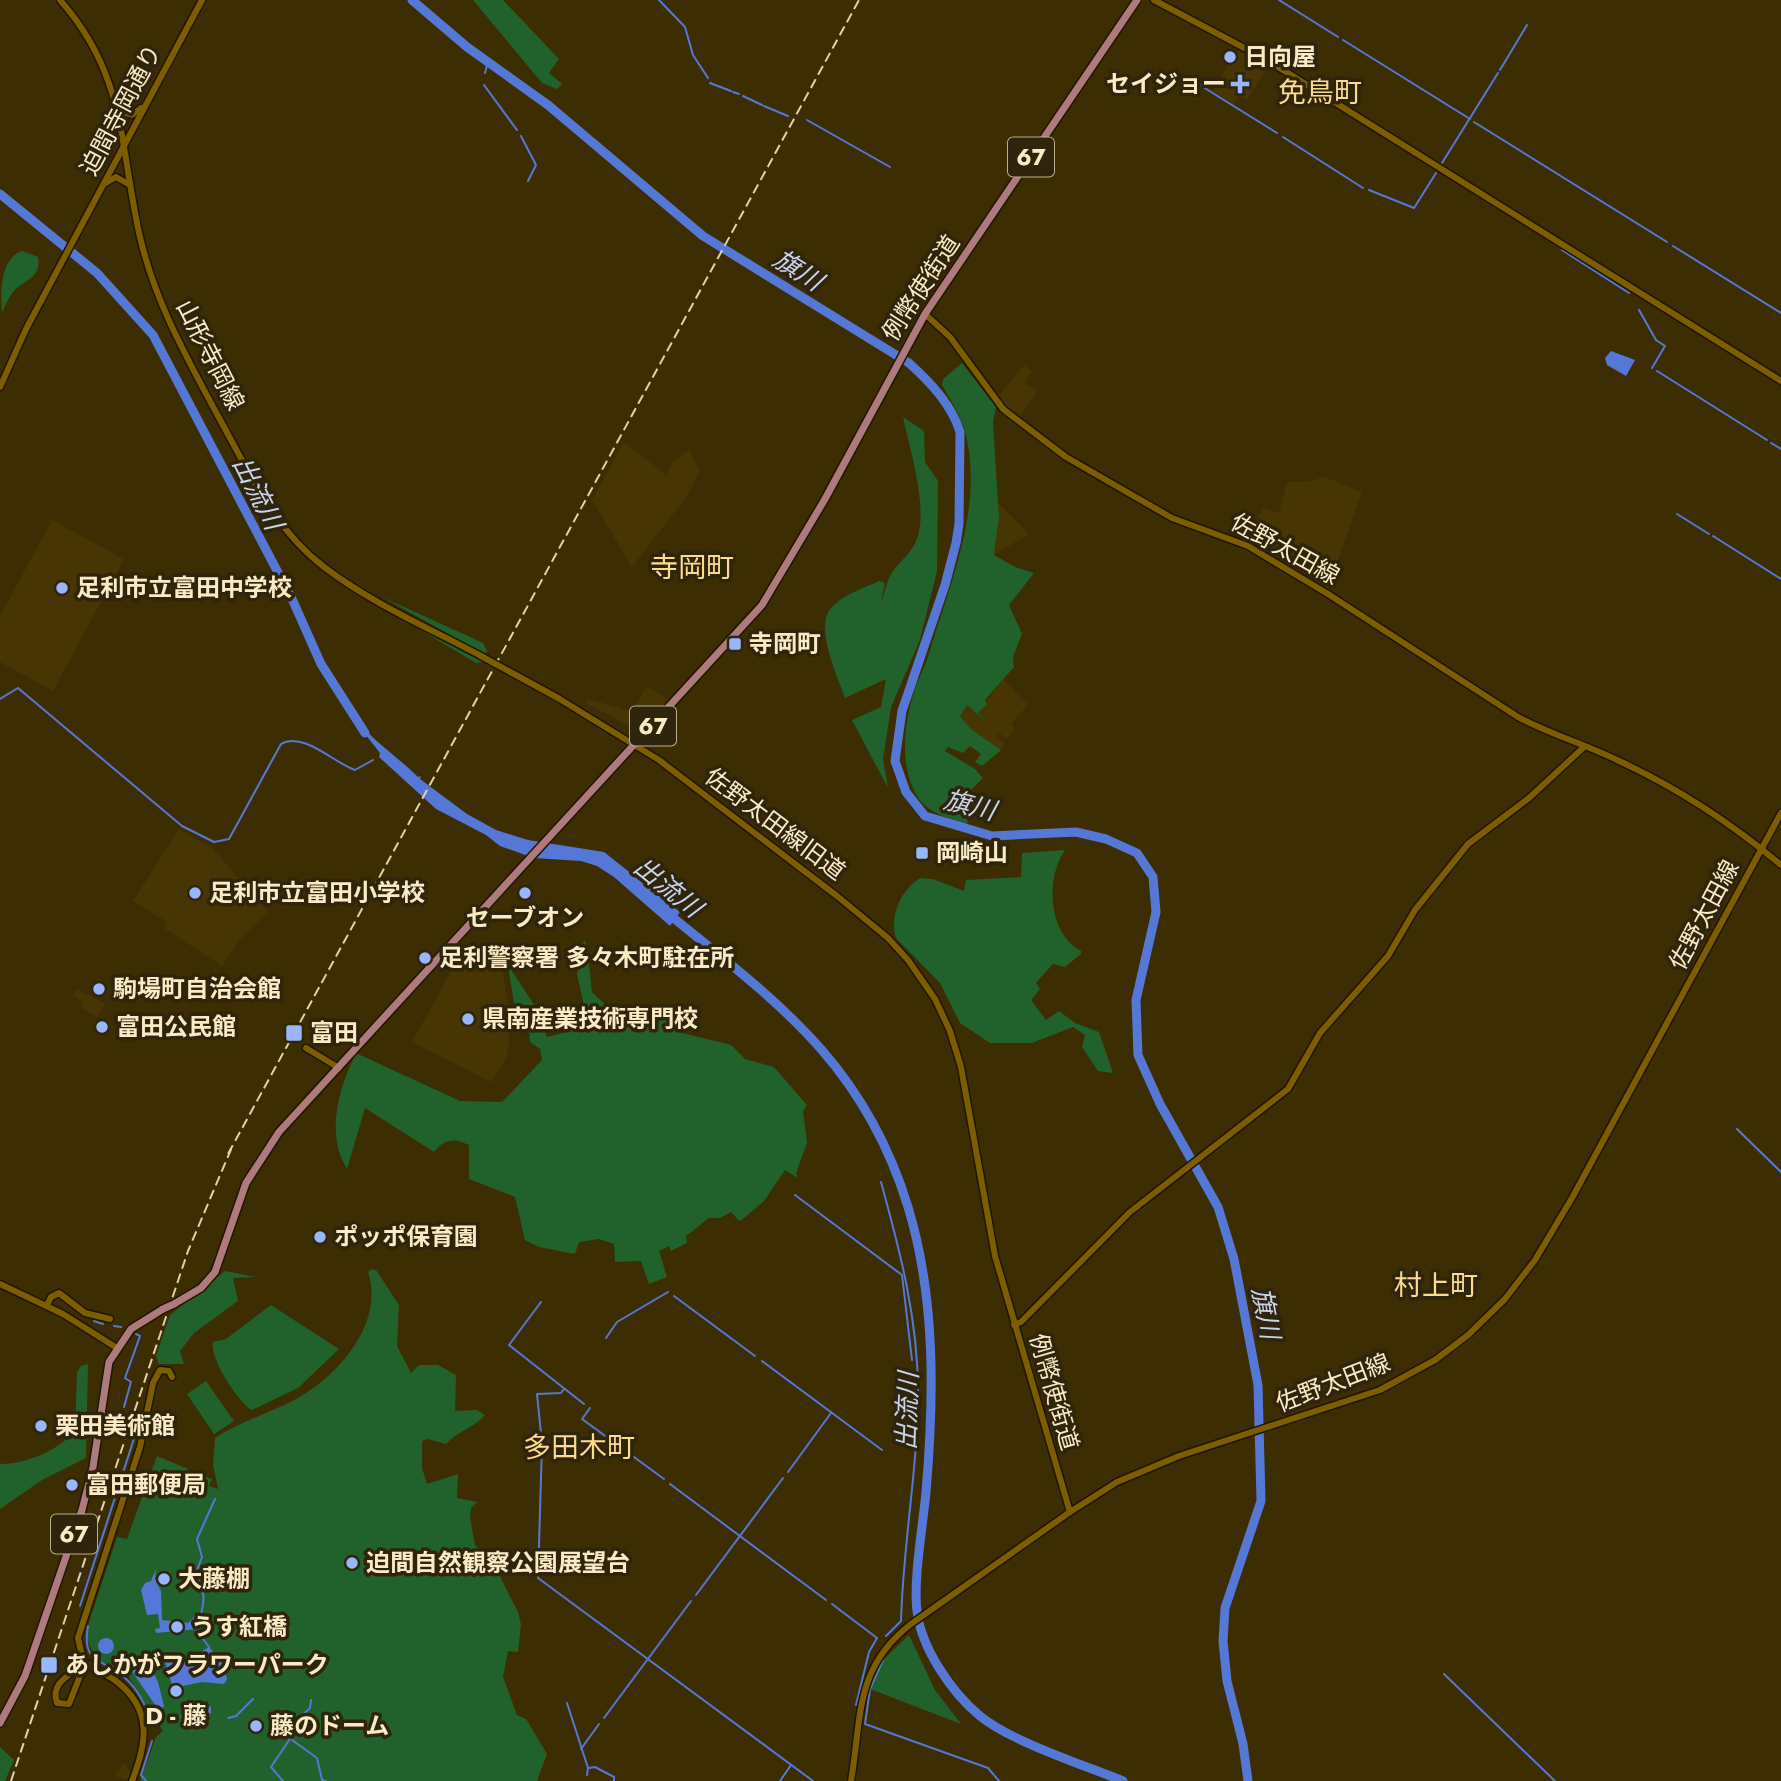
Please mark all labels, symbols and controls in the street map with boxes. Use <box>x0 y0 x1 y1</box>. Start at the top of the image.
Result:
street label: 迫間寺岡通り <box>71 38 170 182</box>
place label: 日向屋 <box>1244 39 1316 74</box>
marker: 日向屋 <box>1222 49 1238 65</box>
place label: セイジョー <box>1106 66 1226 101</box>
district label: 免鳥町 <box>1278 72 1362 113</box>
marker: セイジョー <box>1232 76 1248 92</box>
road number: 67 <box>1008 138 1054 176</box>
street label: 例幣使街道 <box>873 228 968 348</box>
water label: 旗川 <box>766 240 833 301</box>
street label: 山形寺岡線 <box>168 293 253 416</box>
water label: 出流川 <box>223 450 294 539</box>
street label: 佐野太田線 <box>1224 504 1346 593</box>
district label: 寺岡町 <box>650 547 734 588</box>
place label: 足利市立富田中学校 <box>76 570 292 605</box>
marker: 足利市立富田中学校 <box>54 580 70 596</box>
place label: 寺岡町 <box>749 626 821 661</box>
marker: 寺岡町 <box>727 636 743 652</box>
road number: 67 <box>630 706 676 746</box>
street label: 佐野太田線旧道 <box>698 759 853 888</box>
water label: 旗川 <box>940 780 1003 830</box>
place label: 岡崎山 <box>936 835 1008 870</box>
marker: 岡崎山 <box>914 845 930 861</box>
water label: 出流川 <box>626 848 713 928</box>
street label: 佐野太田線 <box>1660 854 1747 976</box>
place label: 足利市立富田小学校 <box>209 875 425 910</box>
marker: 足利市立富田小学校 <box>187 885 203 901</box>
marker: セーブオン <box>517 885 533 901</box>
place label: セーブオン <box>466 900 584 935</box>
place label: 足利警察署 多々木町駐在所 <box>439 940 734 975</box>
marker: 足利警察署 多々木町駐在所 <box>417 950 433 966</box>
place label: 駒場町自治会館 <box>113 971 281 1006</box>
marker: 駒場町自治会館 <box>91 981 107 997</box>
place label: 県南産業技術専門校 <box>482 1001 698 1036</box>
place label: 富田公民館 <box>116 1009 236 1044</box>
marker: 県南産業技術専門校 <box>460 1011 476 1027</box>
place label: 富田 <box>310 1015 358 1050</box>
marker: 富田公民館 <box>94 1019 110 1035</box>
marker: 富田 <box>284 1023 304 1043</box>
place label: ポッポ保育園 <box>334 1219 478 1254</box>
marker: ポッポ保育園 <box>312 1229 328 1245</box>
district label: 村上町 <box>1394 1265 1478 1306</box>
water label: 旗川 <box>1242 1284 1290 1345</box>
street label: 例幣使街道 <box>1021 1329 1088 1454</box>
street label: 佐野太田線 <box>1271 1345 1395 1420</box>
water label: 出流川 <box>887 1368 927 1451</box>
place label: 栗田美術館 <box>55 1408 175 1443</box>
marker: 栗田美術館 <box>33 1418 49 1434</box>
district label: 多田木町 <box>523 1427 635 1468</box>
place label: 富田郵便局 <box>86 1467 206 1502</box>
marker: 富田郵便局 <box>64 1477 80 1493</box>
road number: 67 <box>51 1514 97 1554</box>
place label: 迫間自然観察公園展望台 <box>366 1545 630 1580</box>
marker: 迫間自然観察公園展望台 <box>344 1555 360 1571</box>
place label: 大藤棚 <box>178 1561 250 1596</box>
marker: 大藤棚 <box>156 1571 172 1587</box>
place label: うす紅橋 <box>191 1609 287 1644</box>
marker: うす紅橋 <box>169 1619 185 1635</box>
place label: あしかがフラワーパーク <box>65 1647 329 1682</box>
marker: あしかがフラワーパーク <box>39 1655 59 1675</box>
marker: D - 藤 <box>168 1683 184 1699</box>
place label: D - 藤 <box>145 1698 207 1733</box>
place label: 藤のドーム <box>270 1708 389 1743</box>
marker: 藤のドーム <box>248 1718 264 1734</box>

